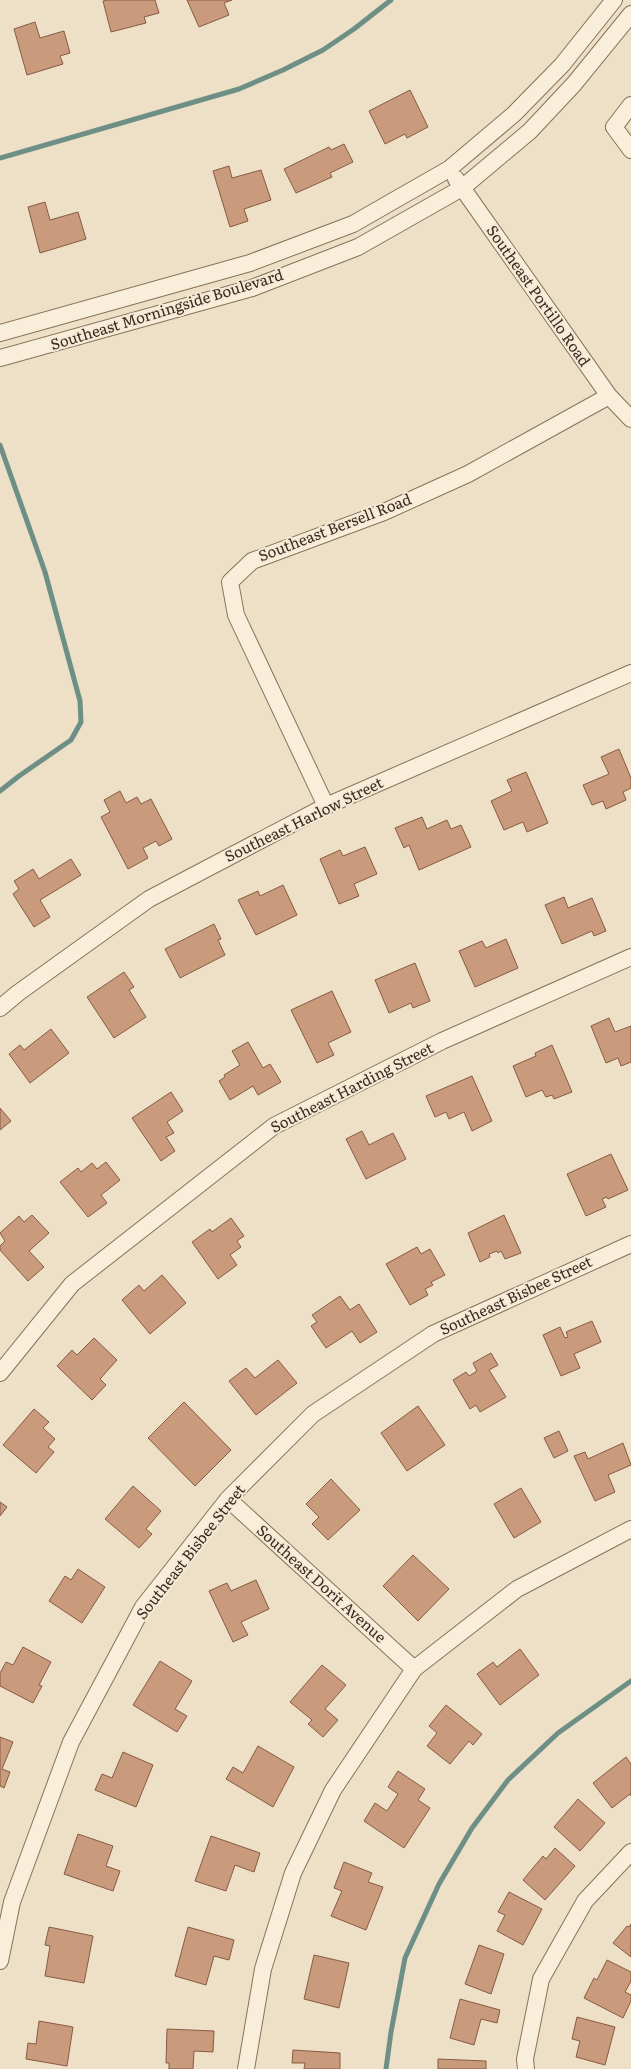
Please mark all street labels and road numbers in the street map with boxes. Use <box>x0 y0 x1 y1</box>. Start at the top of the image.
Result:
street label: Southeast Portillo Road <box>482 220 597 371</box>
street label: Southeast Morningside Boulevard <box>47 262 286 355</box>
street label: Southeast Bersell Road <box>254 487 414 566</box>
street label: Southeast Harlow Street <box>220 770 386 867</box>
street label: Southeast Harding Street <box>266 1036 437 1138</box>
street label: Southeast Bisbee Street <box>435 1249 595 1340</box>
street label: Southeast Bisbee Street <box>130 1479 250 1624</box>
street label: Southeast Dorit Avenue <box>252 1518 392 1648</box>

